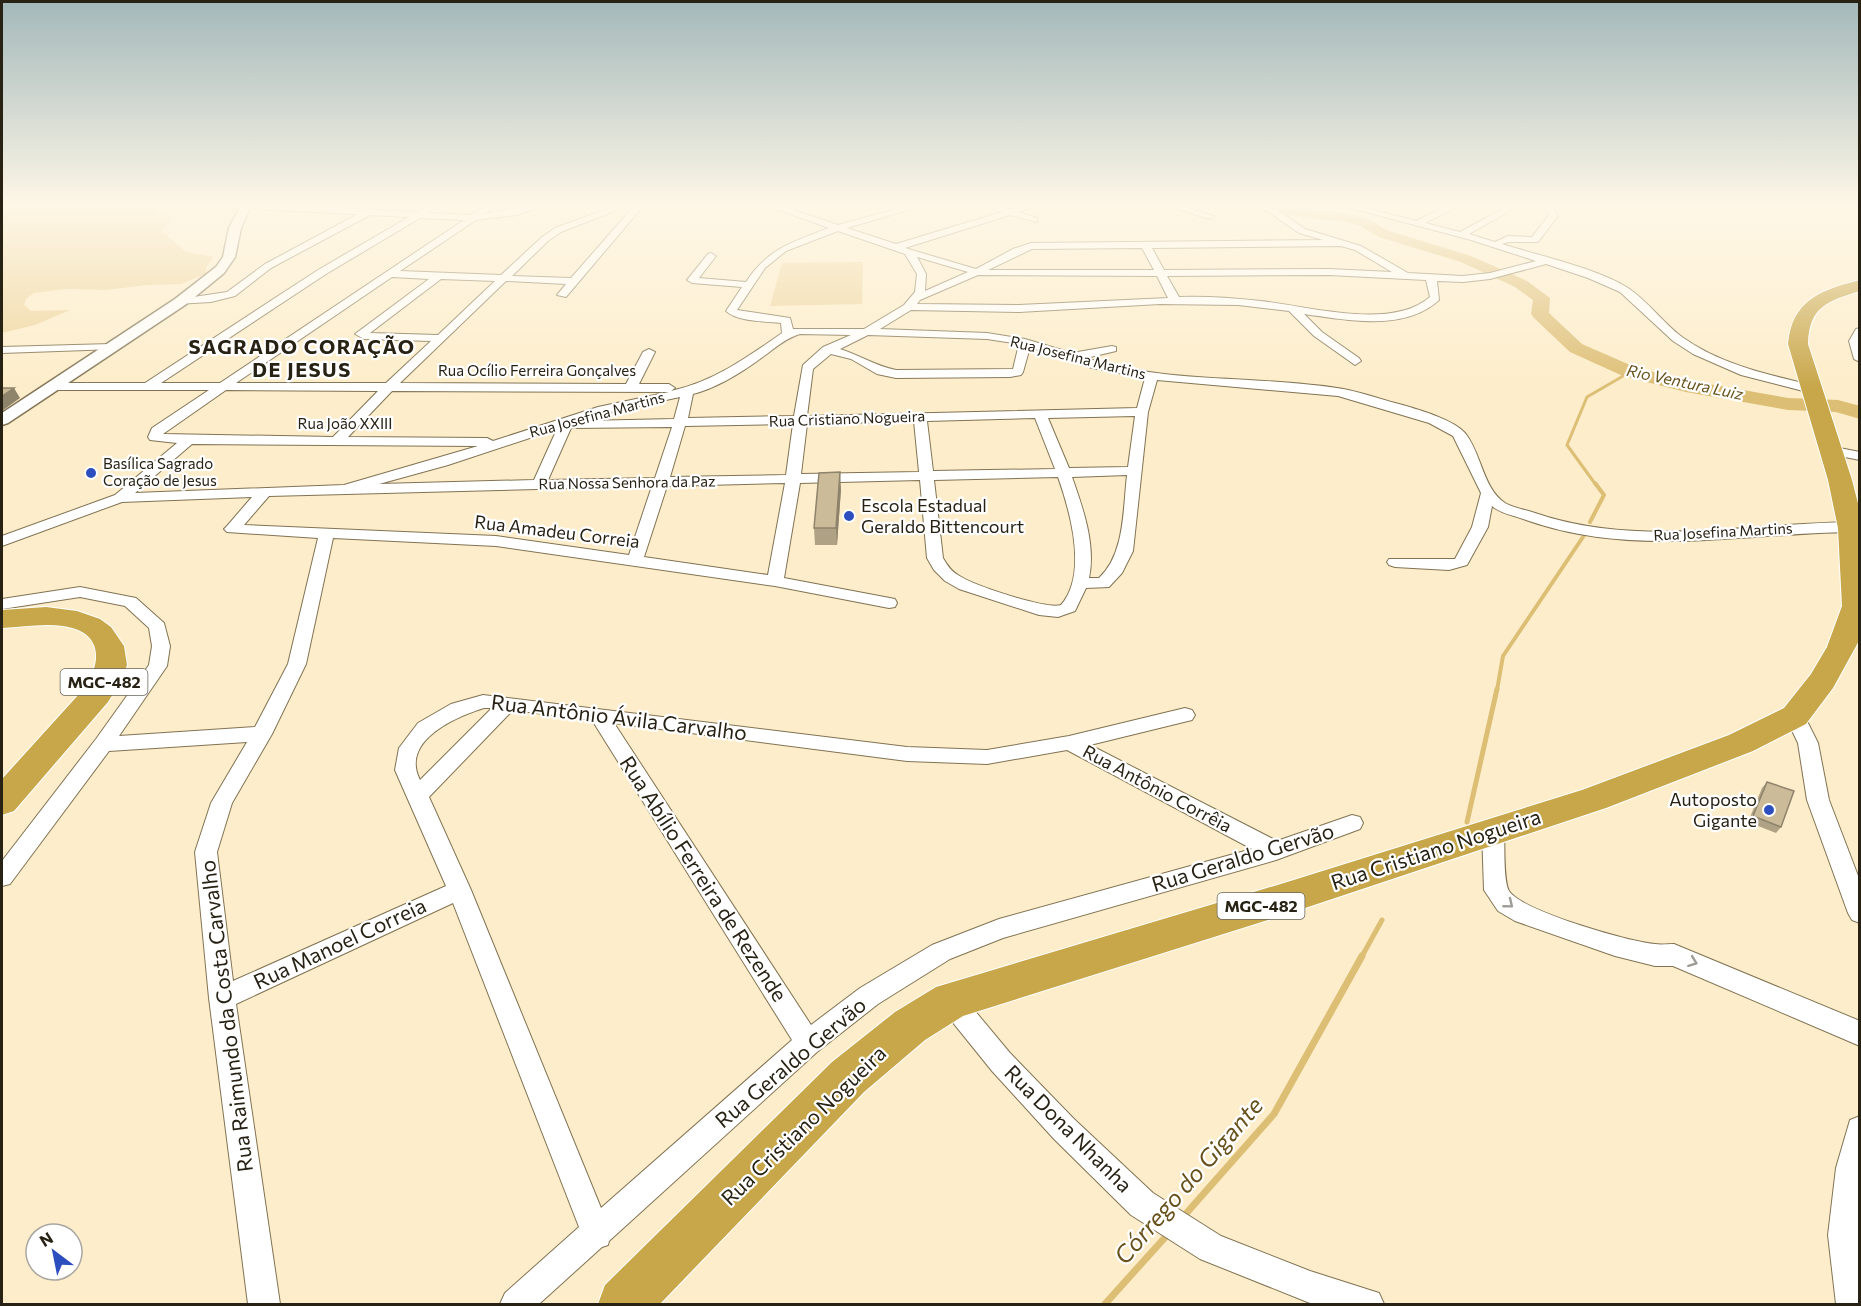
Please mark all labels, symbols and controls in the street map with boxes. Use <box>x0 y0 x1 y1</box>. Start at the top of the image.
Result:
street label: Rua Josefina Martins <box>1008 331 1148 383</box>
district label: SAGRADO CORAÇÃO DE JESUS <box>188 334 416 381</box>
water label: Rio Ventura Luiz <box>1625 360 1745 403</box>
street label: Rua Ocílio Ferreira Gonçalves <box>438 361 636 379</box>
street label: Rua Josefina Martins <box>527 387 667 441</box>
street label: Rua Cristiano Nogueira <box>768 406 925 430</box>
street label: Rua João XXIII <box>298 414 392 432</box>
place label: Basílica Sagrado Coração de Jesus <box>103 454 217 489</box>
marker: Basílica Sagrado Coração de Jesus <box>84 466 98 480</box>
street label: Rua Nossa Senhora da Paz <box>538 471 716 493</box>
place label: Escola Estadual Geraldo Bittencourt <box>861 494 1024 537</box>
marker: Escola Estadual Geraldo Bittencourt <box>842 509 856 523</box>
street label: Rua Amadeu Correia <box>473 510 641 552</box>
street label: Rua Josefina Martins <box>1653 518 1793 544</box>
road number: MGC-482 <box>60 669 148 695</box>
street label: Rua Antônio Ávila Carvalho <box>490 688 749 745</box>
street label: Rua Antônio Corrêia <box>1079 740 1236 837</box>
street label: Rua Abílio Ferreira de Rezende <box>615 751 793 1006</box>
place label: Autoposto Gigante <box>1669 788 1757 831</box>
street label: Rua Cristiano Nogueira <box>1327 803 1544 894</box>
marker: Autoposto Gigante <box>1762 803 1776 817</box>
street label: Rua Geraldo Gervão <box>1148 817 1337 896</box>
street label: Rua Raimundo da Costa Carvalho <box>194 859 257 1174</box>
street label: Rua Manoel Correia <box>249 892 430 994</box>
road number: MGC-482 <box>1218 893 1304 919</box>
one-way arrow <box>1502 897 1513 908</box>
one-way arrow <box>1687 955 1698 967</box>
street label: Rua Geraldo Gervão <box>710 991 871 1132</box>
street label: Rua Cristiano Nogueira <box>715 1040 890 1210</box>
street label: Rua Dona Nhanha <box>1000 1059 1138 1197</box>
water label: Córrego do Gigante <box>1107 1090 1269 1270</box>
north arrow <box>24 1222 84 1282</box>
text: N <box>36 1228 56 1250</box>

